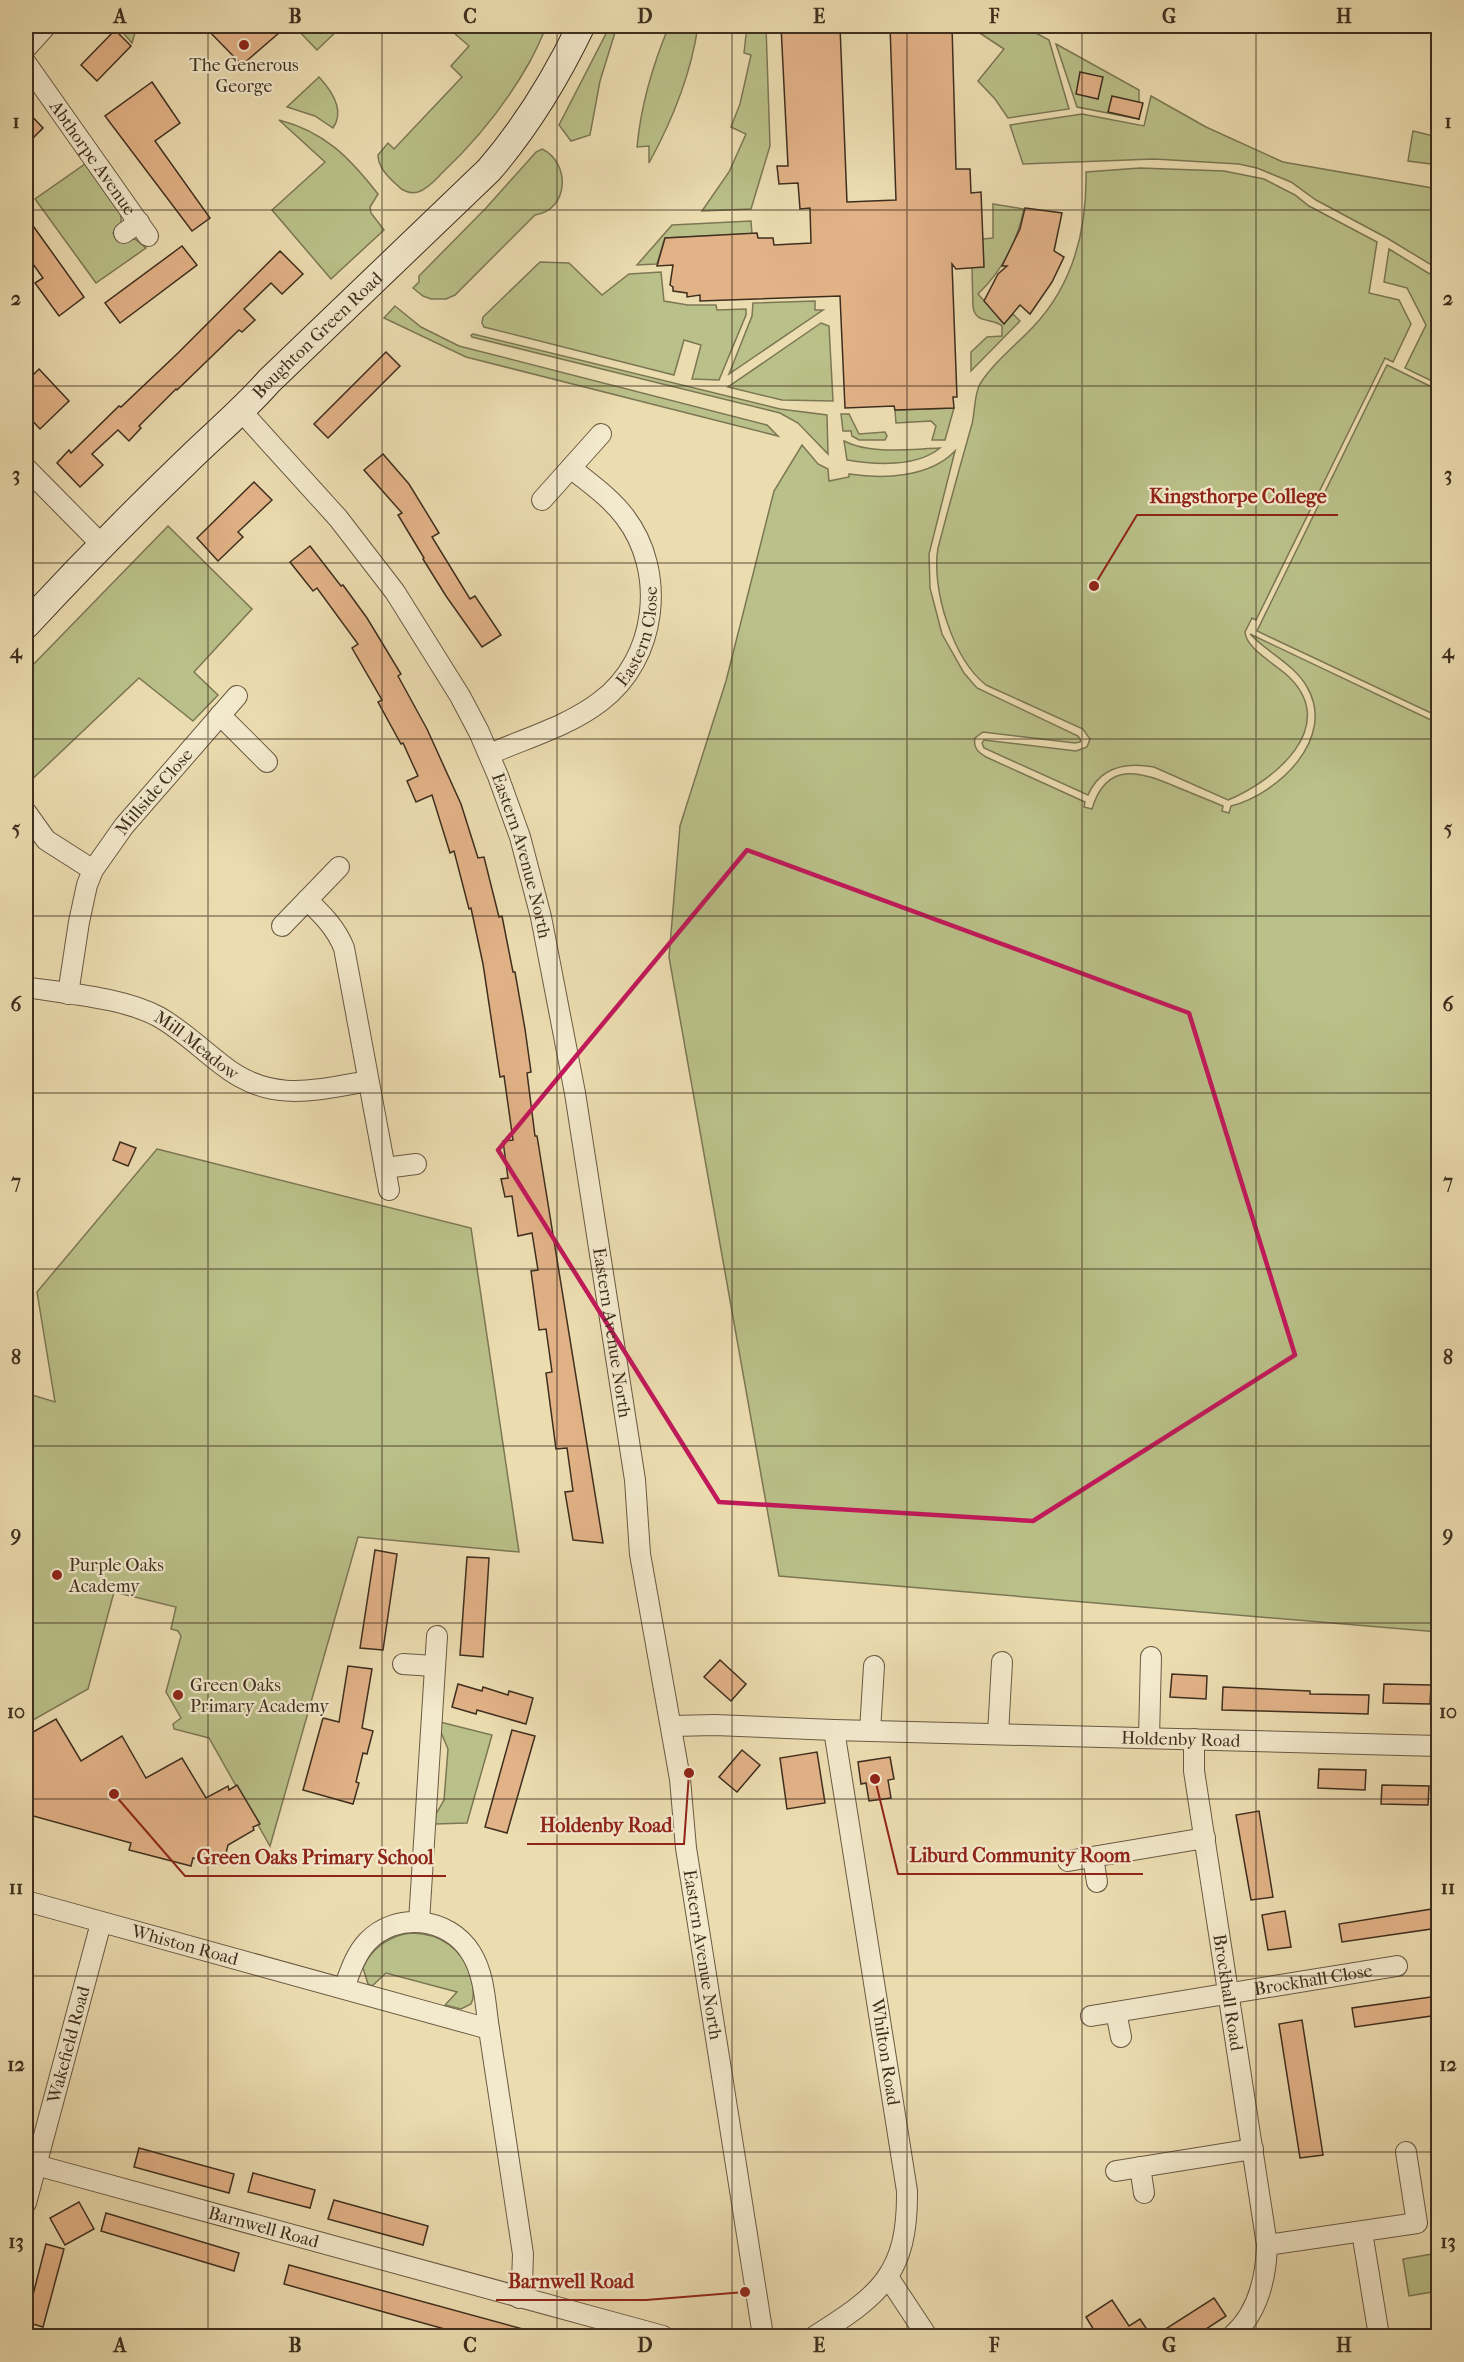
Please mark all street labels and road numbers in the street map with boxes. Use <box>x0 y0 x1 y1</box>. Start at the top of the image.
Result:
street label: Abthorpe Avenue <box>45 96 140 219</box>
street label: Boughton Green Road <box>248 267 387 403</box>
street label: Eastern Close <box>611 586 661 690</box>
street label: Millside Close <box>110 744 197 839</box>
street label: Eastern Avenue North <box>487 770 555 940</box>
street label: Mill Meadow <box>151 1006 243 1085</box>
street label: Eastern Avenue North <box>589 1246 636 1419</box>
street label: Holdenby Road <box>1121 1727 1241 1751</box>
street label: Eastern Avenue North <box>679 1868 727 2041</box>
street label: Whiston Road <box>128 1920 241 1970</box>
street label: Brockhall Road <box>1209 1933 1247 2052</box>
street label: Brockhall Close <box>1252 1960 1374 2000</box>
street label: Wakefield Road <box>42 1984 94 2106</box>
street label: Whilton Road <box>866 1996 904 2107</box>
street label: Barnwell Road <box>206 2202 321 2252</box>

